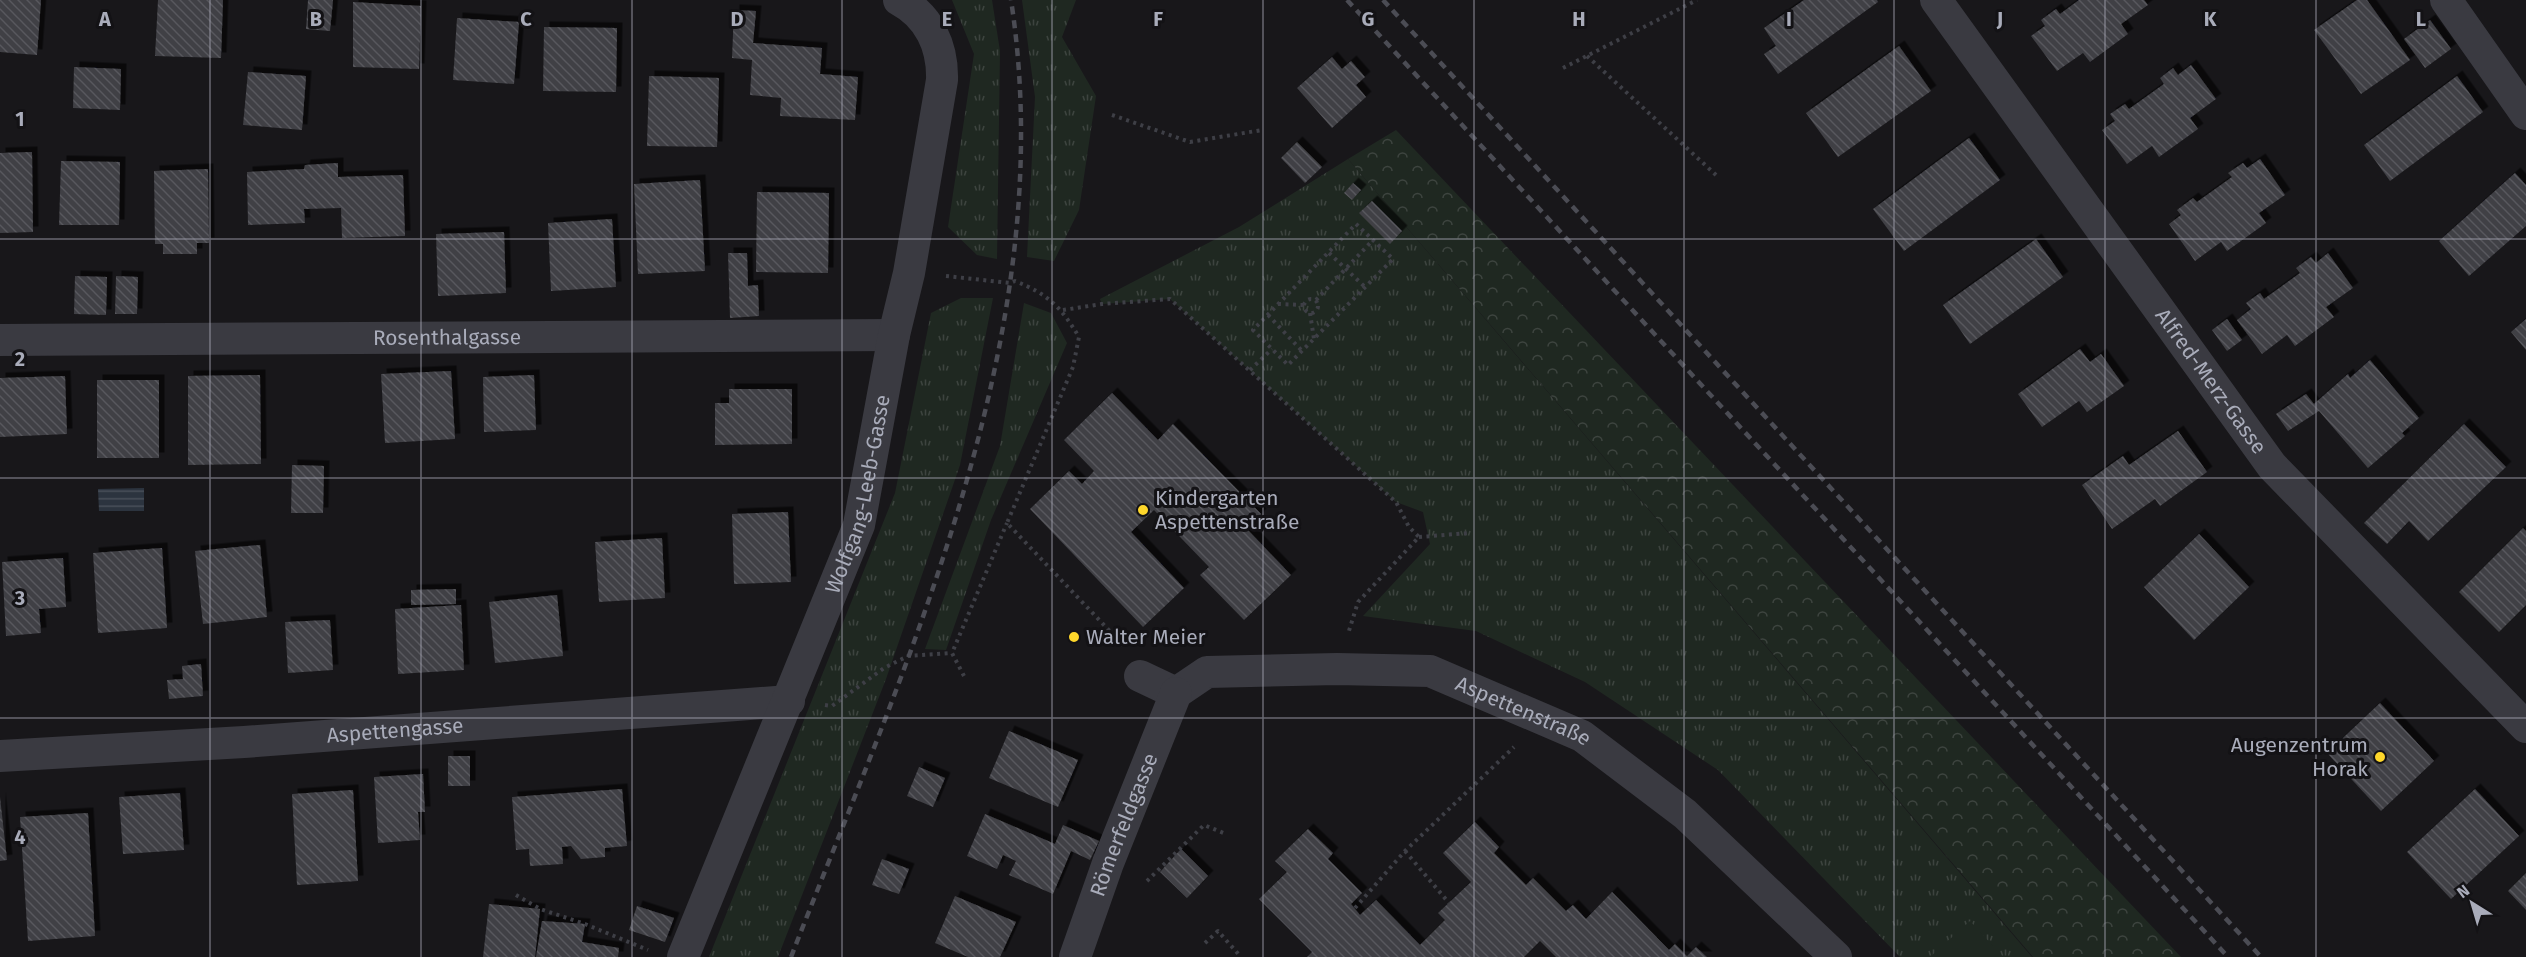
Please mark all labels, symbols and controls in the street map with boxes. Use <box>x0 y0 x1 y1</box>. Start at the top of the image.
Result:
text: A <box>98 7 112 31</box>
text: B <box>310 7 322 31</box>
text: C <box>520 7 532 31</box>
text: D <box>730 7 744 31</box>
text: E <box>942 7 952 31</box>
text: F <box>1153 7 1163 31</box>
text: G <box>1362 7 1374 31</box>
text: H <box>1572 7 1586 31</box>
text: I <box>1786 7 1792 31</box>
text: J <box>1996 7 2003 31</box>
text: K <box>2204 7 2217 31</box>
text: L <box>2416 7 2426 31</box>
text: 1 <box>15 107 25 131</box>
street label: Alfred-Merz-Gasse <box>2150 303 2272 459</box>
street label: Rosenthalgasse <box>373 324 521 351</box>
text: 2 <box>15 347 25 371</box>
street label: Wolfgang-Leeb-Gasse <box>819 393 896 598</box>
place label: Kindergarten Aspettenstraße <box>1155 485 1299 535</box>
marker: Kindergarten Aspettenstraße <box>1136 503 1150 517</box>
text: 3 <box>14 586 25 610</box>
place label: Walter Meier <box>1086 624 1206 650</box>
marker: Walter Meier <box>1067 630 1081 644</box>
street label: Aspettenstraße <box>1452 671 1597 751</box>
street label: Aspettengasse <box>326 713 464 749</box>
place label: Augenzentrum Horak <box>2231 732 2368 782</box>
street label: Römerfeldgasse <box>1084 749 1164 900</box>
marker: Augenzentrum Horak <box>2373 750 2387 764</box>
text: 4 <box>14 825 26 849</box>
north arrow <box>2442 873 2502 933</box>
text: N <box>2453 881 2473 902</box>

